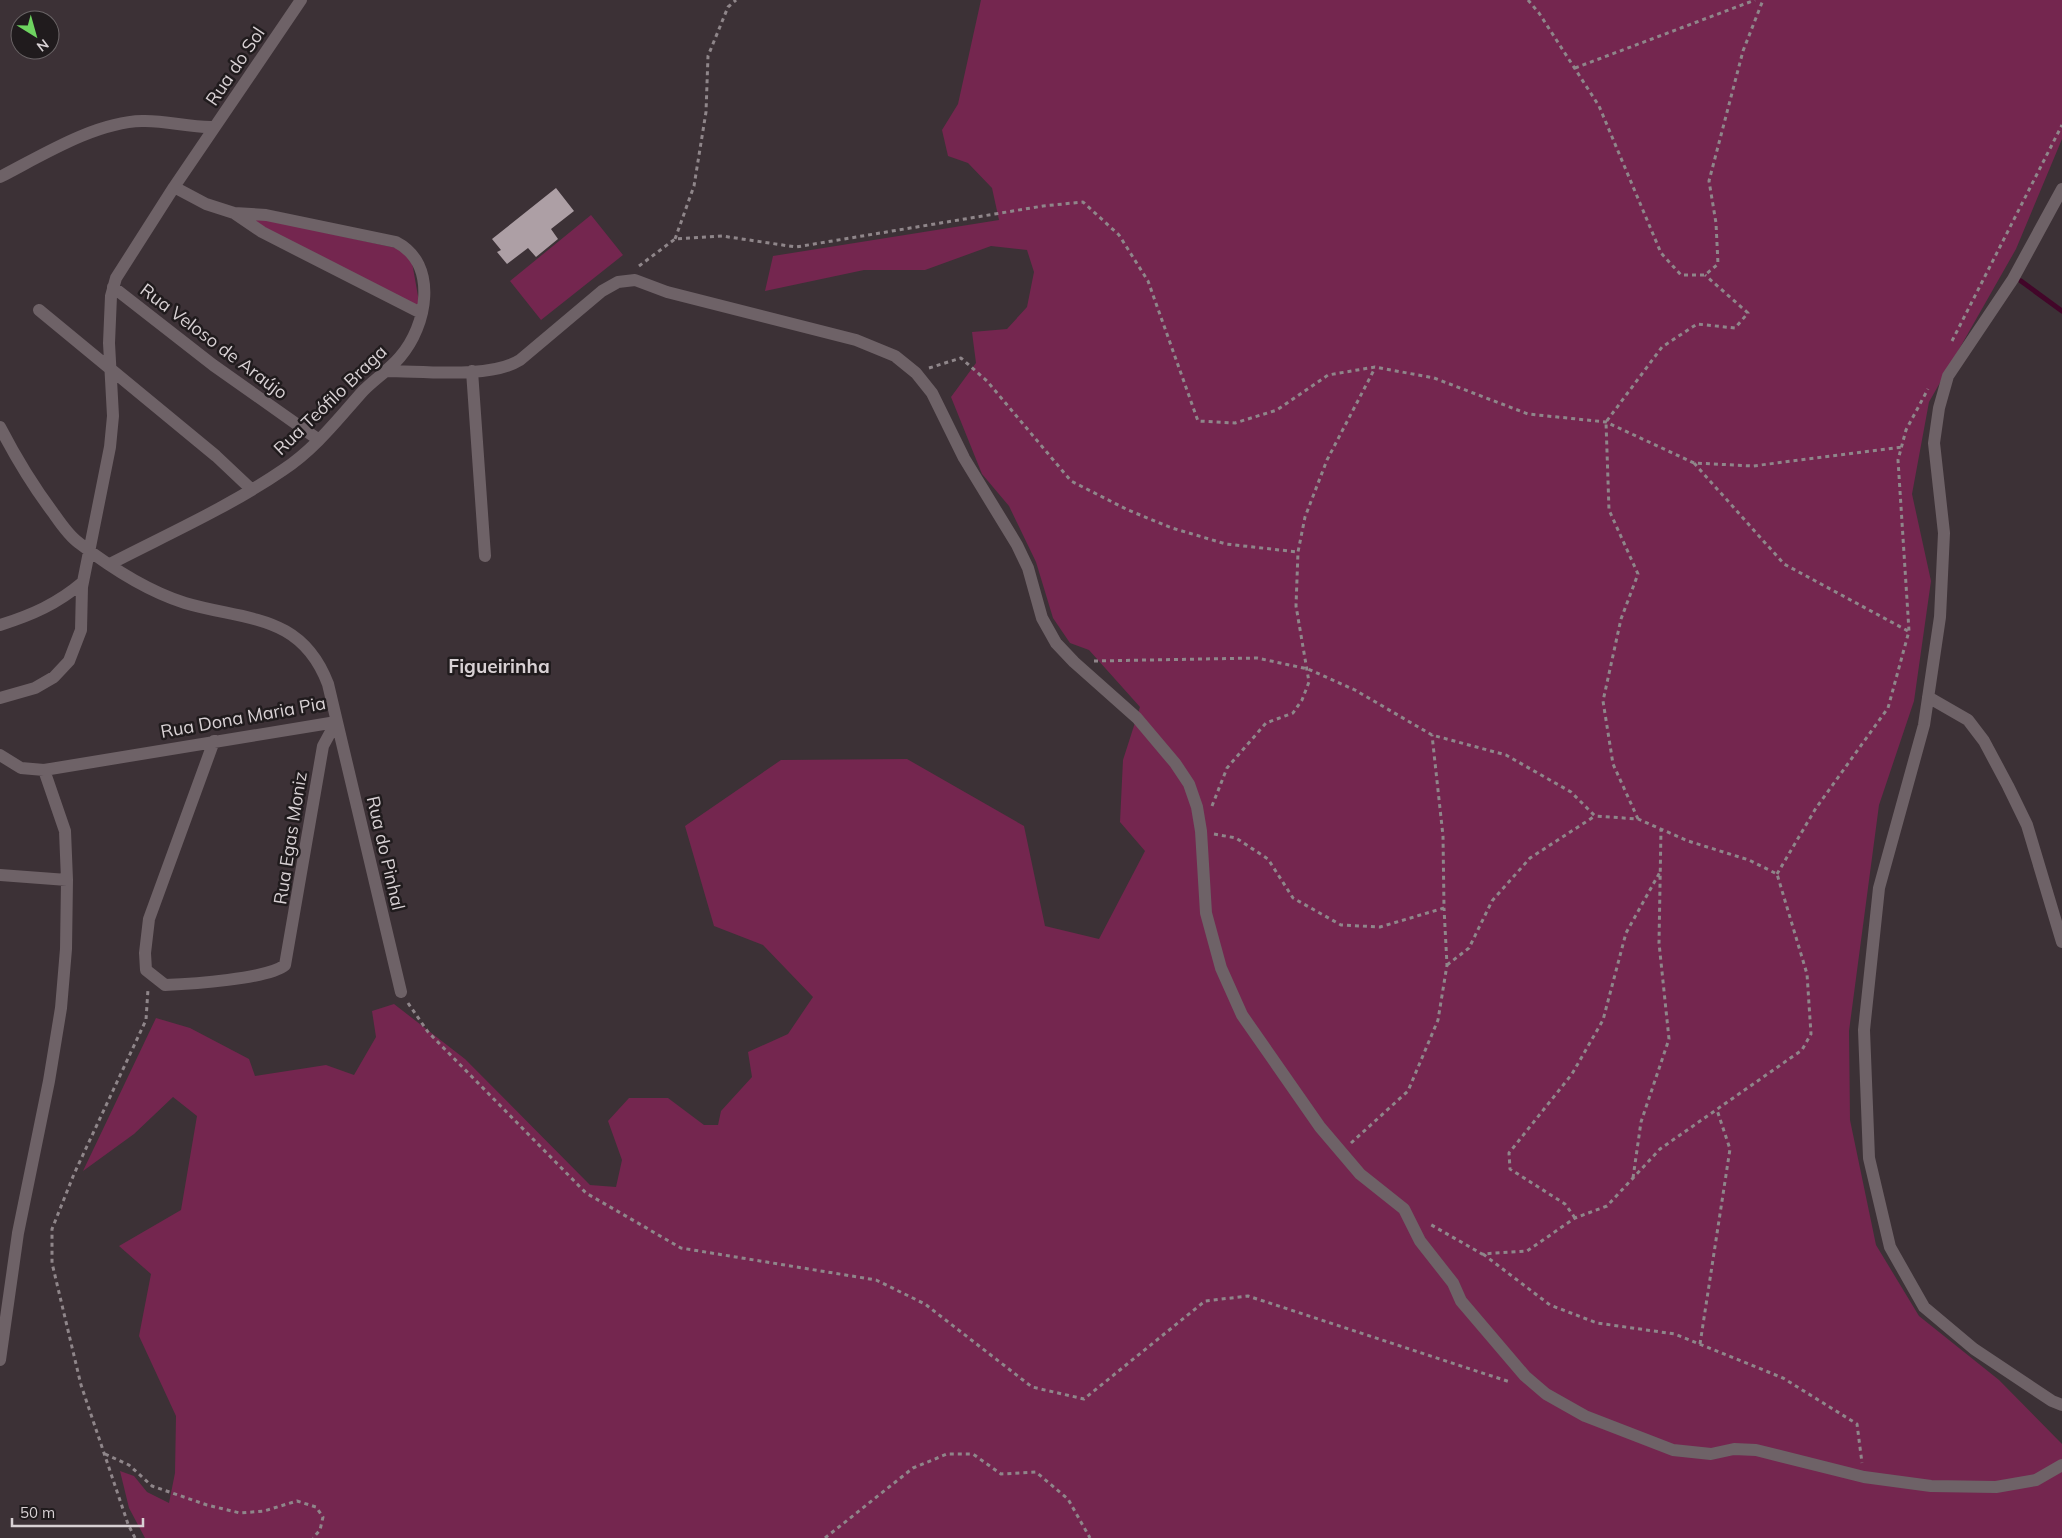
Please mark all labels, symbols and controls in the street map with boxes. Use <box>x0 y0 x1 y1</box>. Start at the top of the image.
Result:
north arrow <box>10 10 60 60</box>
street label: Rua do Sol <box>200 22 270 110</box>
text: N <box>33 35 52 56</box>
street label: Rua Veloso de Araújo <box>136 278 292 404</box>
street label: Rua Teófilo Braga <box>269 340 391 460</box>
district label: Figueirinha <box>448 654 550 678</box>
street label: Rua Dona Maria Pia <box>159 691 327 743</box>
street label: Rua Egas Moniz <box>268 770 312 906</box>
street label: Rua do Pinhal <box>362 794 410 912</box>
scale bar <box>12 1496 144 1528</box>
text: 50 m <box>20 1503 55 1522</box>

